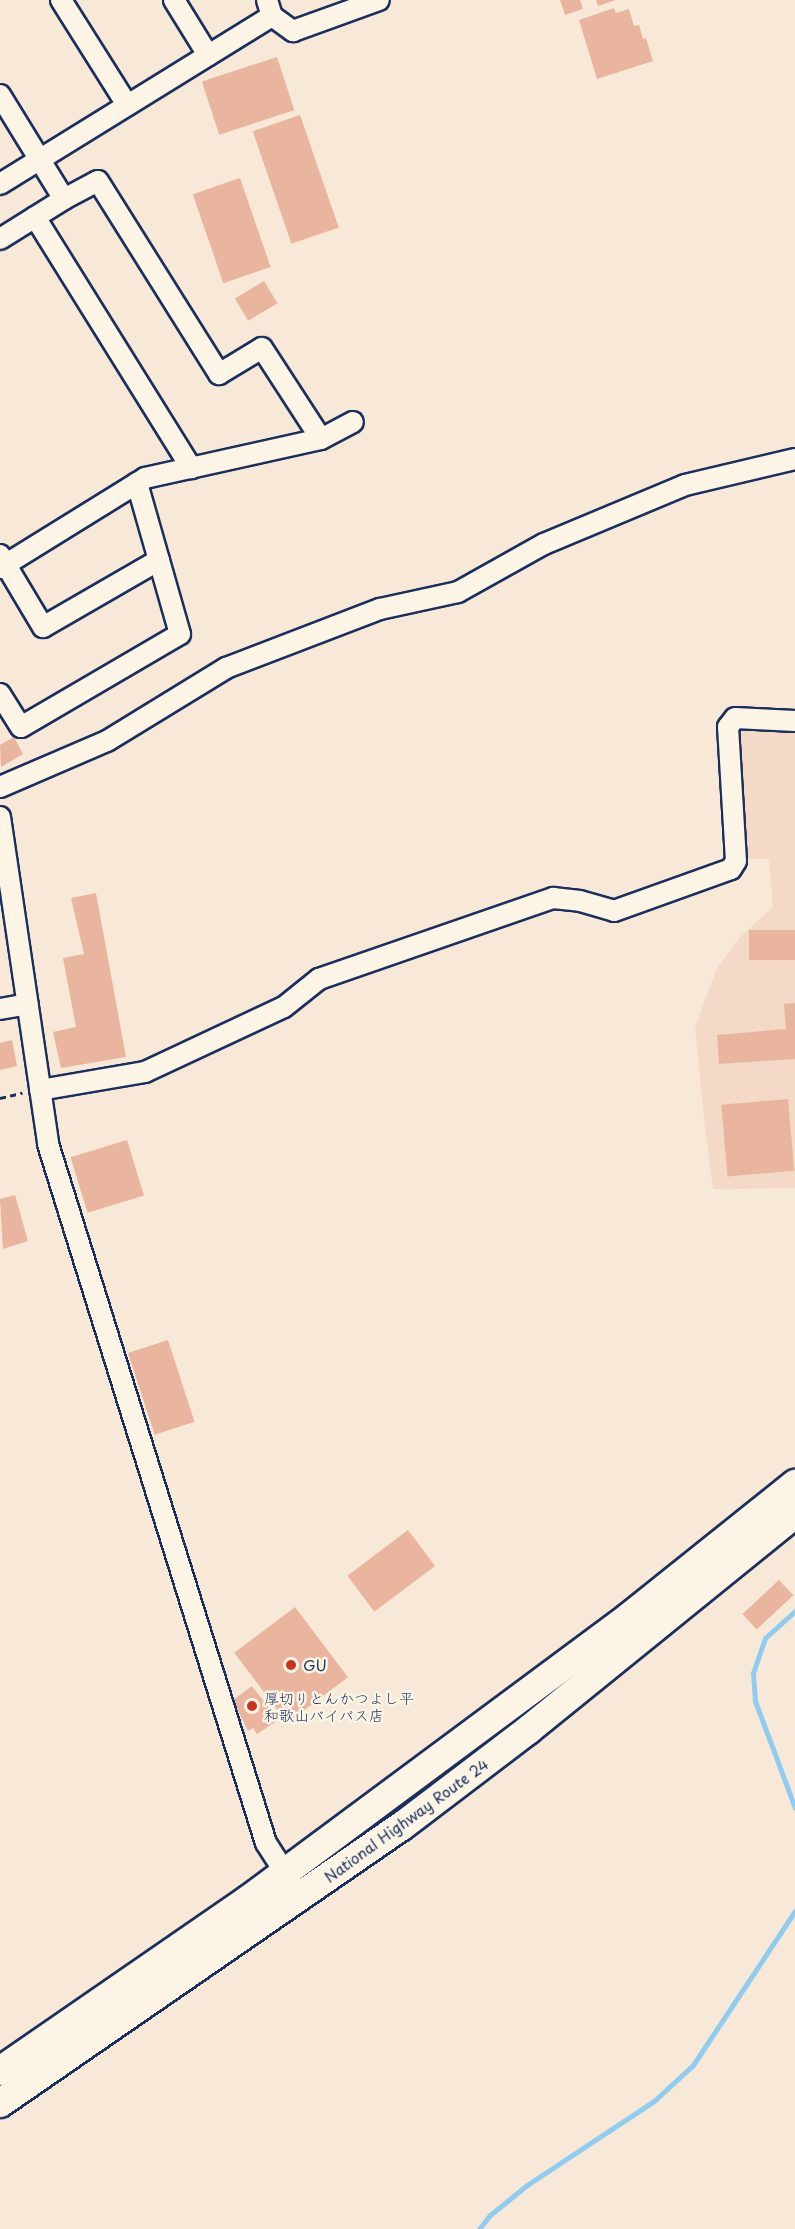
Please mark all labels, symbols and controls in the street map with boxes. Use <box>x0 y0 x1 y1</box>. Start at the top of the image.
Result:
place label: GU <box>303 1656 327 1674</box>
marker: GU <box>284 1658 298 1672</box>
place label: 厚切りとんかつよし平 和歌山バイパス店 <box>264 1688 414 1723</box>
marker: 厚切りとんかつよし平 和歌山バイパス店 <box>245 1699 259 1713</box>
street label: National Highway Route 24 <box>320 1754 492 1886</box>

